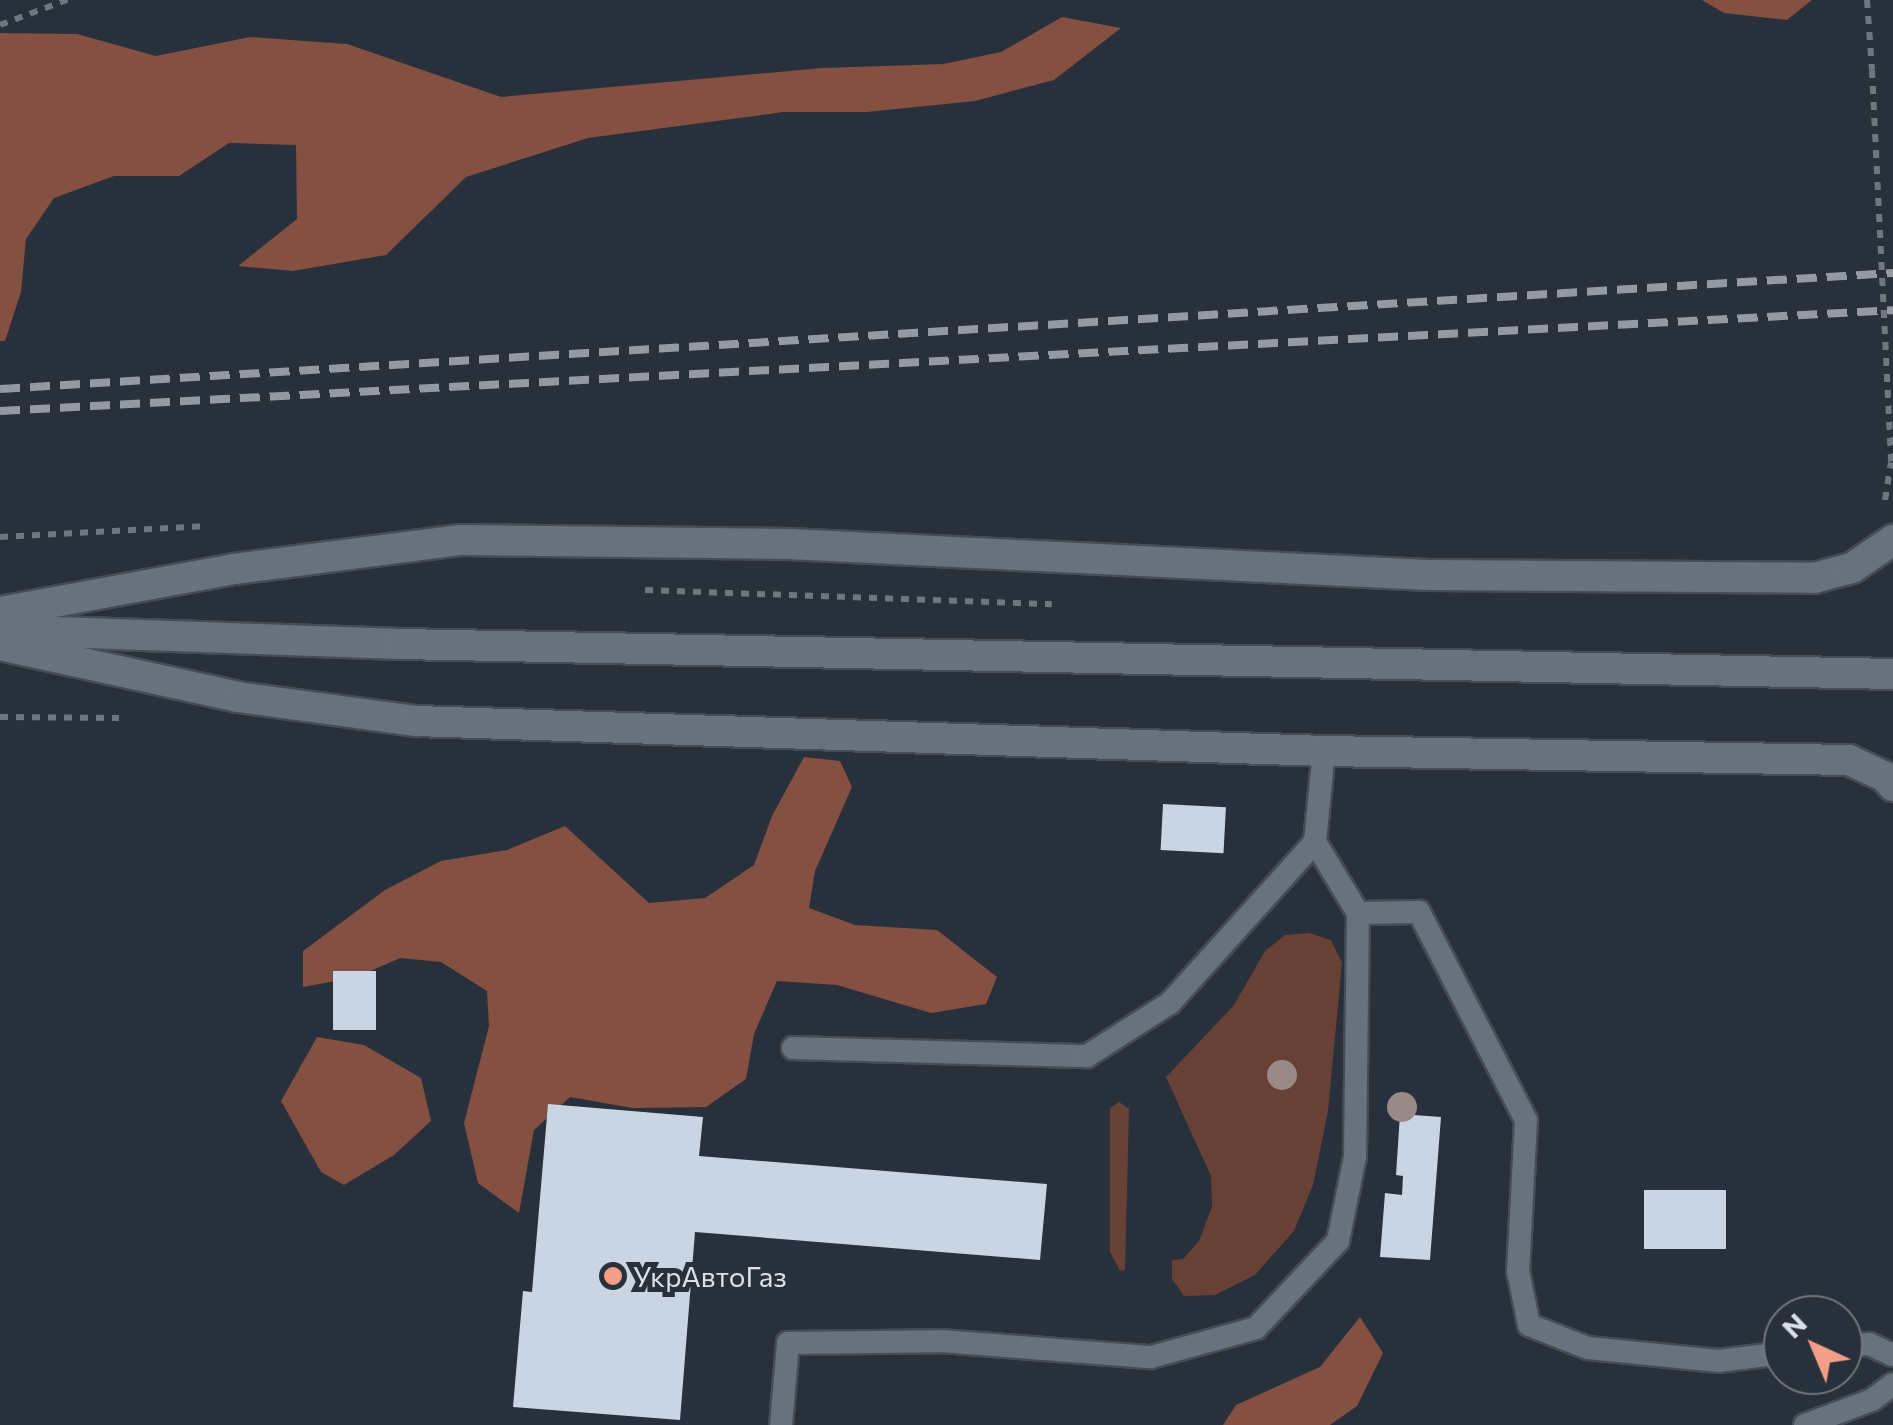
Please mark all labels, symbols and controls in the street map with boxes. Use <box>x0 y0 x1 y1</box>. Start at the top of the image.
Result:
place label: УкрАвтоГаз <box>633 1259 787 1293</box>
marker: УкрАвтоГаз <box>602 1265 624 1287</box>
north arrow <box>1763 1295 1863 1395</box>
text: N <box>1774 1305 1813 1344</box>

